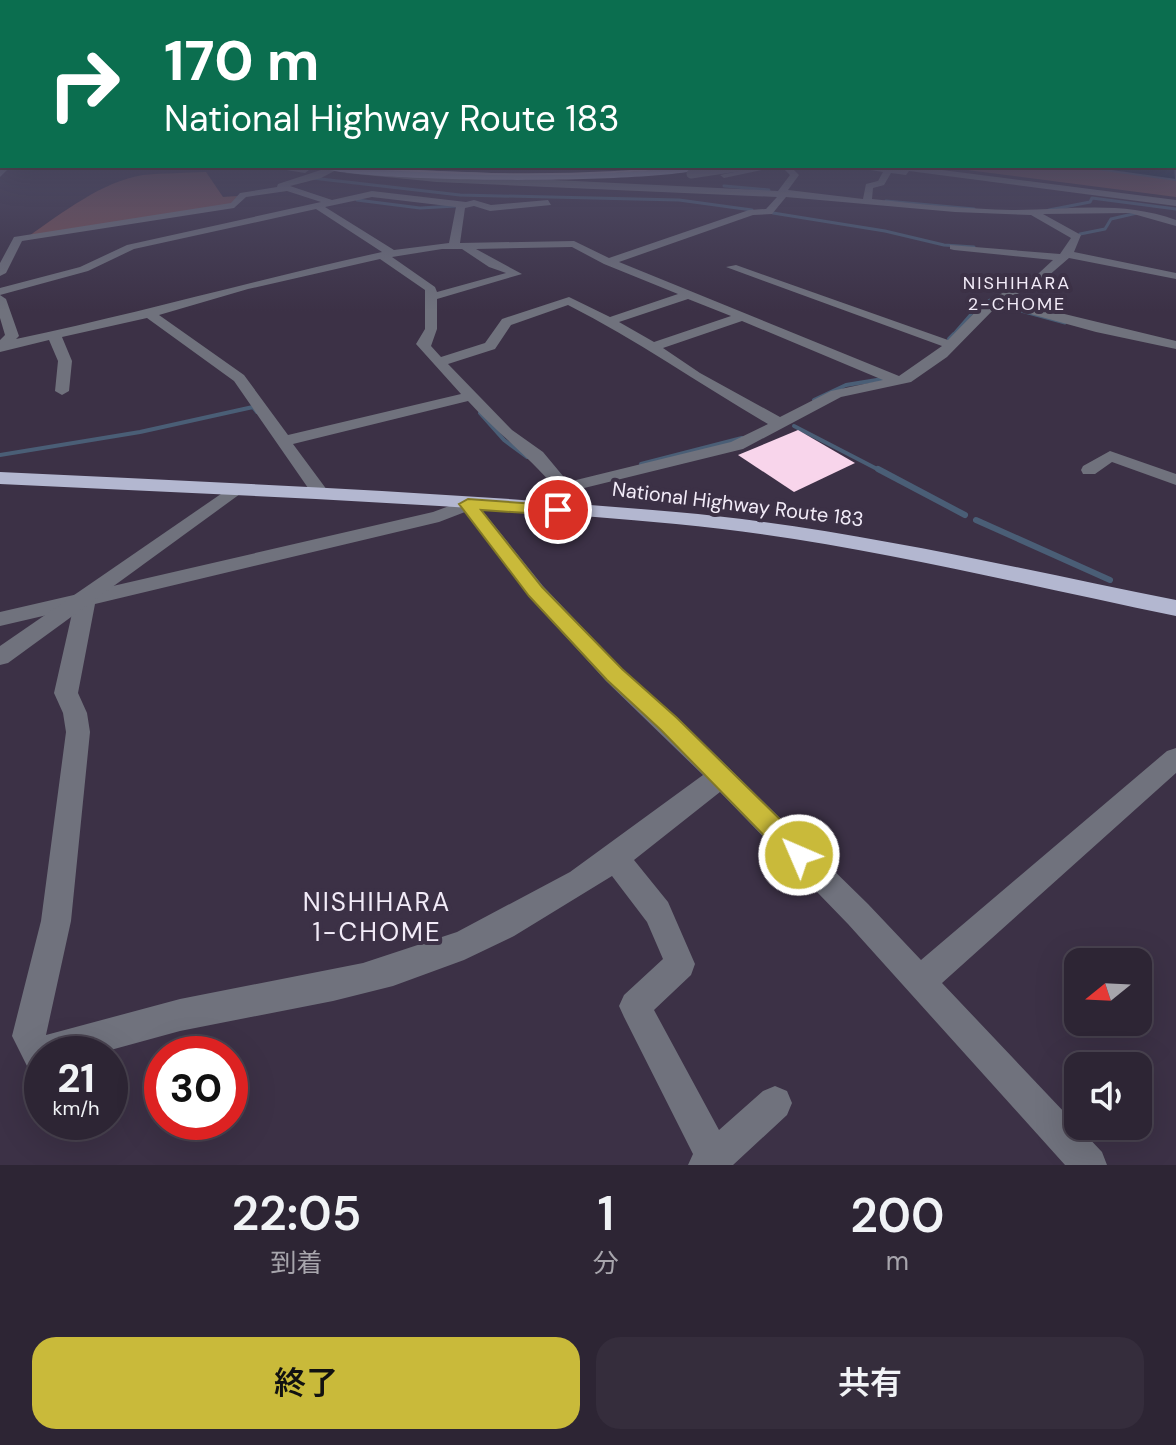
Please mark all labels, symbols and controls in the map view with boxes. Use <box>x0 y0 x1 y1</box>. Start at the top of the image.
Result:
text: 170 m <box>164 24 319 97</box>
icon: right <box>32 32 136 136</box>
text: National Highway Route 183 <box>164 95 620 142</box>
district label: NISHIHARA 2-CHOME <box>963 271 1071 316</box>
pin <box>524 476 592 544</box>
street label: National Highway Route 183 <box>611 476 865 532</box>
icon: arrive <box>536 488 580 532</box>
position arrow <box>757 813 841 897</box>
district label: NISHIHARA 1-CHOME <box>303 885 451 949</box>
north arrow <box>1064 948 1152 1036</box>
map controls <box>1064 948 1152 1140</box>
speed limit sign: 30 <box>144 1036 248 1140</box>
text: 21 <box>57 1052 95 1104</box>
button: sound <box>1064 1052 1152 1140</box>
text: km/h <box>52 1095 100 1121</box>
text: 22:05 <box>231 1182 361 1245</box>
text: 1 <box>597 1182 614 1245</box>
text: 200 <box>850 1184 945 1247</box>
text: m <box>886 1244 909 1278</box>
text: 到着 <box>270 1246 322 1280</box>
text: 分 <box>593 1246 619 1280</box>
button: 終了 <box>32 1337 580 1429</box>
button: 共有 <box>596 1337 1144 1429</box>

